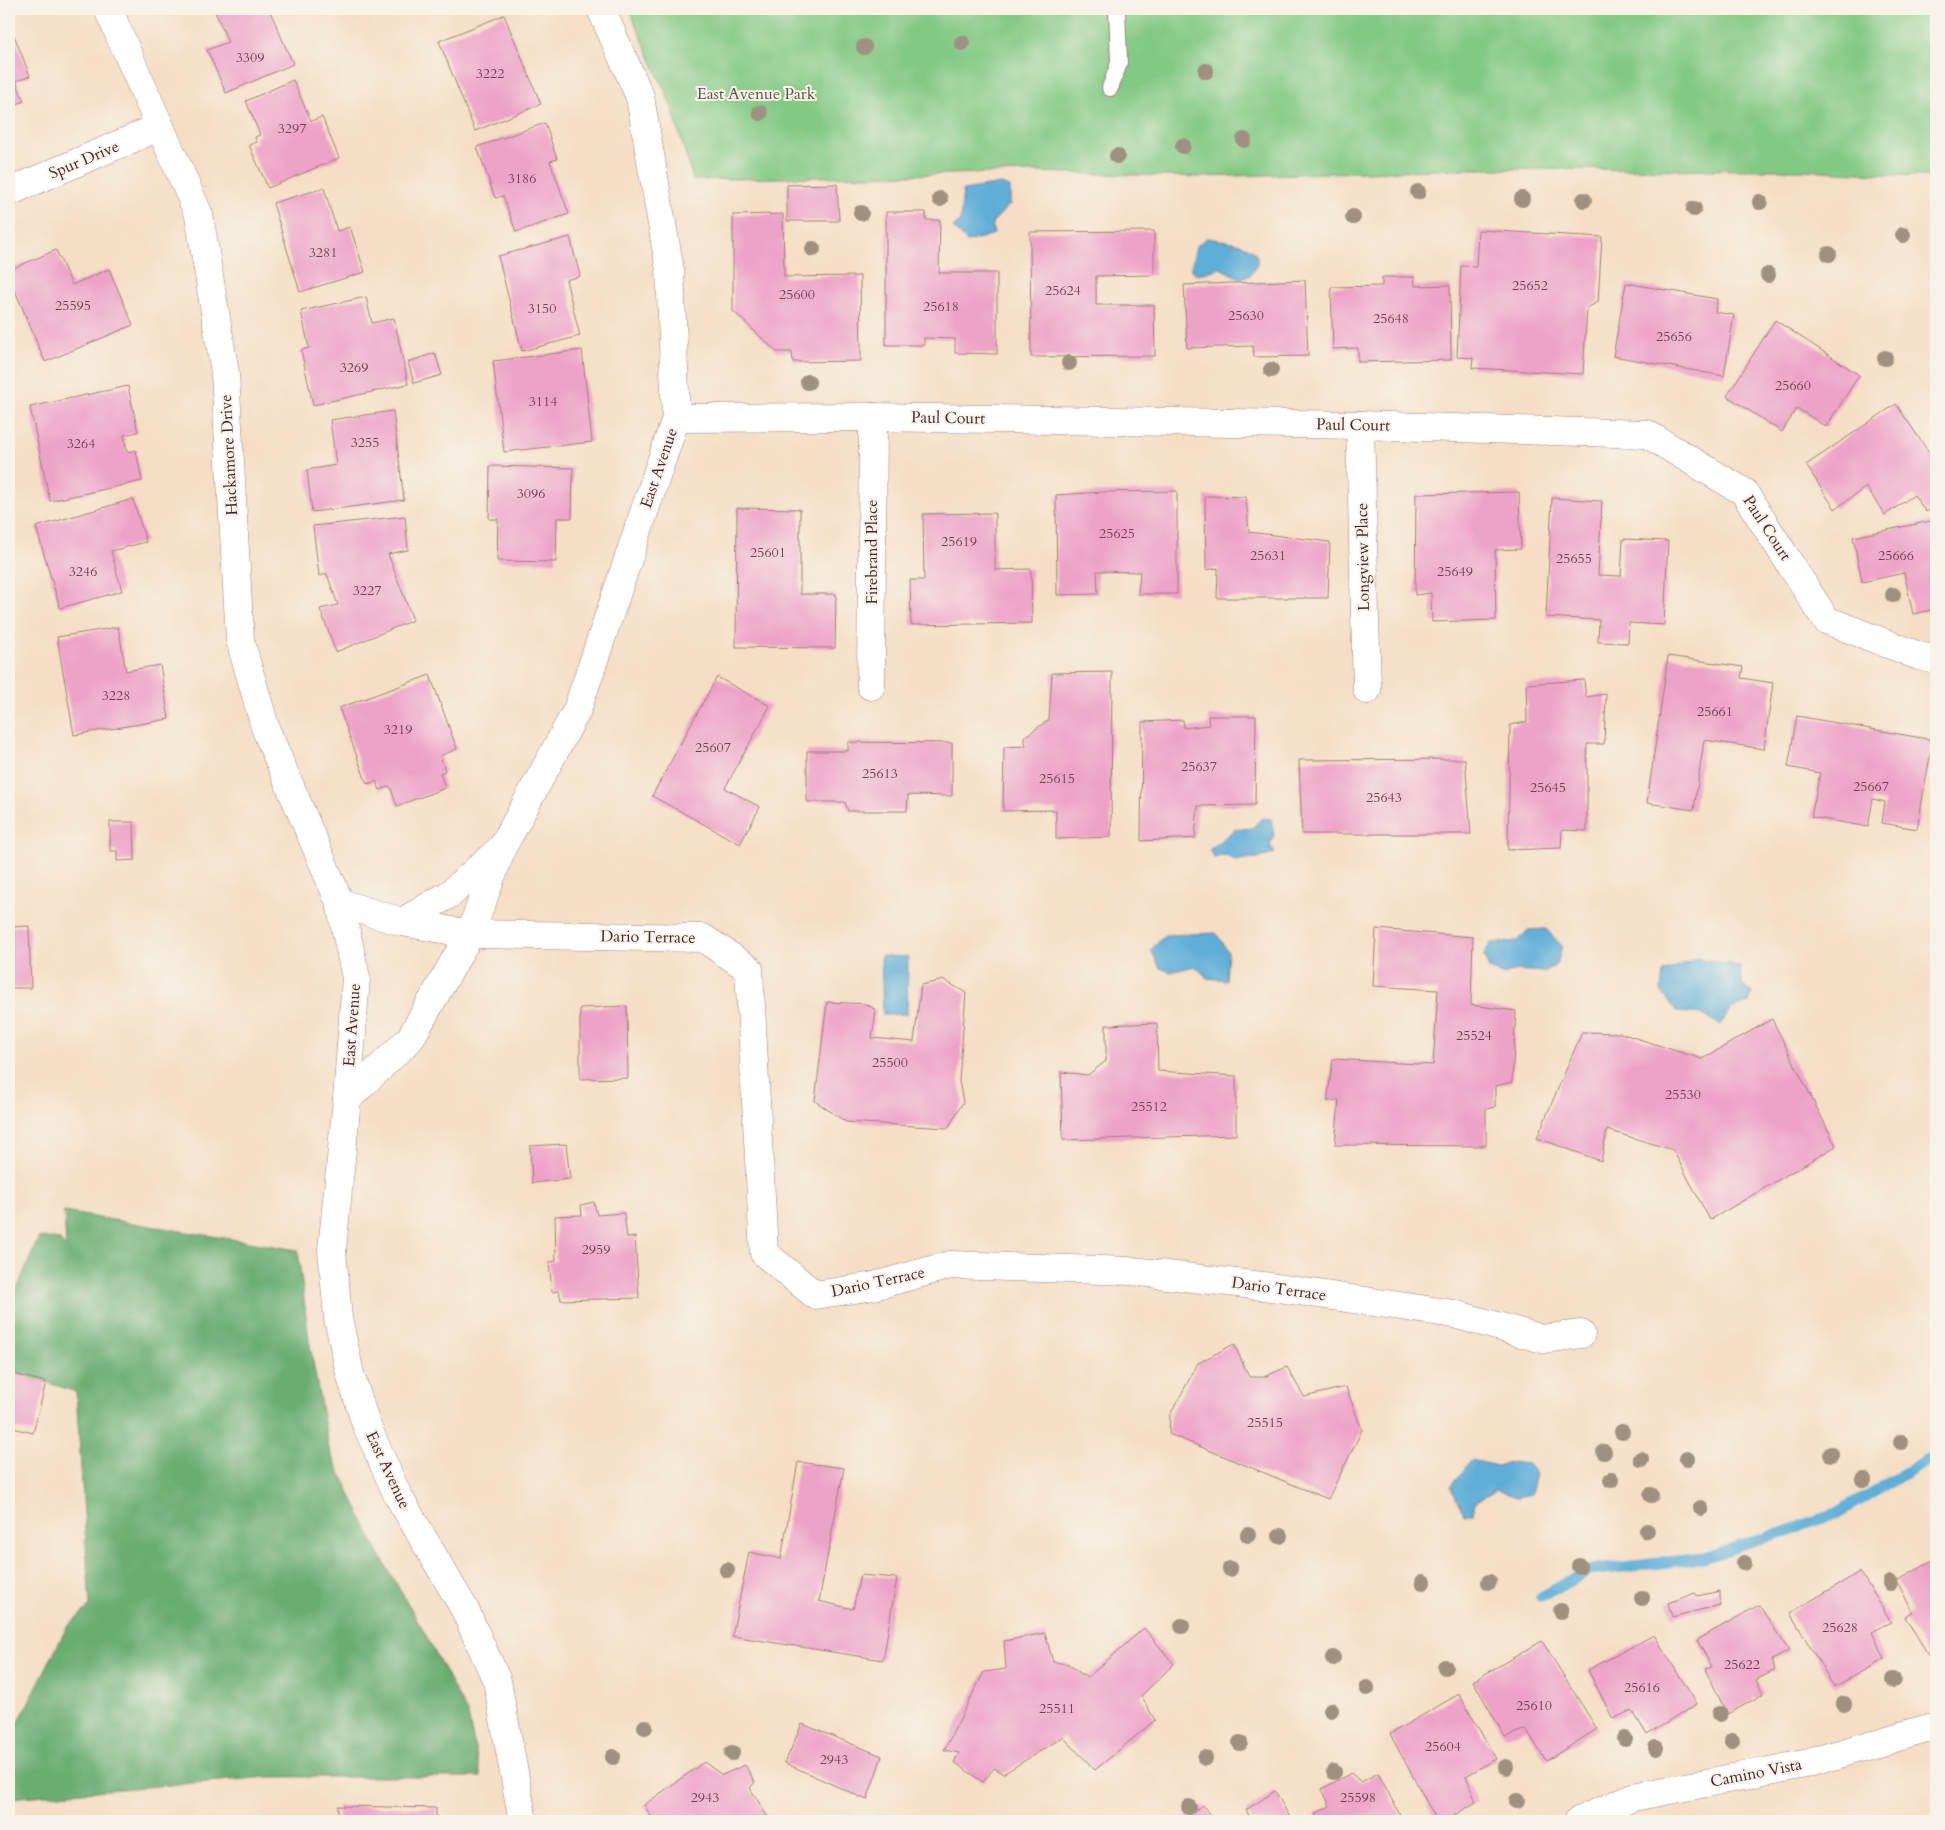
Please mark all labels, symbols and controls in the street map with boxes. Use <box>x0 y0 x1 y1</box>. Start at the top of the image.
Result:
house number: 3309 <box>236 48 264 67</box>
house number: 3222 <box>476 64 504 83</box>
park label: East Avenue Park <box>697 83 816 105</box>
house number: 3297 <box>278 119 306 138</box>
street label: Spur Drive <box>46 135 122 185</box>
house number: 3186 <box>508 169 536 188</box>
house number: 3281 <box>309 243 337 262</box>
house number: 25652 <box>1512 276 1548 295</box>
house number: 25624 <box>1045 281 1081 300</box>
house number: 25600 <box>779 285 815 304</box>
house number: 25595 <box>55 296 91 315</box>
house number: 25618 <box>923 297 959 316</box>
house number: 3150 <box>528 299 556 318</box>
house number: 25630 <box>1228 306 1264 325</box>
house number: 25648 <box>1373 309 1409 328</box>
house number: 25656 <box>1656 327 1692 346</box>
house number: 3269 <box>340 358 368 377</box>
house number: 25660 <box>1775 376 1811 395</box>
house number: 3114 <box>529 392 557 411</box>
street label: Hackamore Drive <box>215 394 243 516</box>
street label: Paul Court <box>911 406 985 430</box>
street label: Paul Court <box>1316 413 1390 437</box>
street label: East Avenue <box>635 425 683 511</box>
house number: 3255 <box>351 433 379 452</box>
house number: 3264 <box>67 434 95 453</box>
house number: 3096 <box>517 484 545 503</box>
street label: Paul Court <box>1738 491 1796 565</box>
street label: Firebrand Place <box>861 500 883 604</box>
street label: Longview Place <box>1351 503 1375 611</box>
house number: 25625 <box>1099 524 1135 543</box>
house number: 25619 <box>941 532 977 551</box>
house number: 25601 <box>750 543 786 562</box>
house number: 25631 <box>1250 546 1286 565</box>
house number: 25666 <box>1878 546 1914 565</box>
house number: 25655 <box>1556 549 1592 568</box>
house number: 3246 <box>69 562 97 581</box>
house number: 25649 <box>1437 562 1473 581</box>
house number: 3227 <box>353 581 381 600</box>
house number: 3228 <box>102 686 130 705</box>
house number: 25661 <box>1697 702 1733 721</box>
house number: 3219 <box>384 720 412 739</box>
house number: 25607 <box>695 738 731 757</box>
house number: 25637 <box>1181 757 1217 776</box>
house number: 25613 <box>862 764 898 783</box>
house number: 25615 <box>1039 769 1075 788</box>
house number: 25667 <box>1853 777 1889 796</box>
house number: 25645 <box>1530 778 1566 797</box>
house number: 25643 <box>1366 788 1402 807</box>
street label: Dario Terrace <box>600 925 696 949</box>
street label: East Avenue <box>338 983 366 1067</box>
house number: 25524 <box>1456 1026 1492 1045</box>
house number: 25500 <box>872 1053 908 1072</box>
house number: 25530 <box>1665 1085 1701 1104</box>
house number: 25512 <box>1131 1097 1167 1116</box>
house number: 2959 <box>582 1240 610 1259</box>
street label: Dario Terrace <box>829 1261 927 1303</box>
street label: Dario Terrace <box>1230 1271 1328 1307</box>
house number: 25515 <box>1247 1413 1283 1432</box>
street label: East Avenue <box>360 1428 416 1512</box>
house number: 25628 <box>1822 1618 1858 1637</box>
house number: 25622 <box>1724 1655 1760 1674</box>
house number: 25616 <box>1624 1678 1660 1697</box>
house number: 25610 <box>1516 1696 1552 1715</box>
house number: 25511 <box>1039 1699 1075 1718</box>
house number: 25604 <box>1425 1737 1461 1756</box>
house number: 2943 <box>820 1750 848 1769</box>
street label: Camino Vista <box>1708 1753 1804 1793</box>
house number: 2943 <box>691 1788 719 1807</box>
house number: 25598 <box>1340 1788 1376 1807</box>

